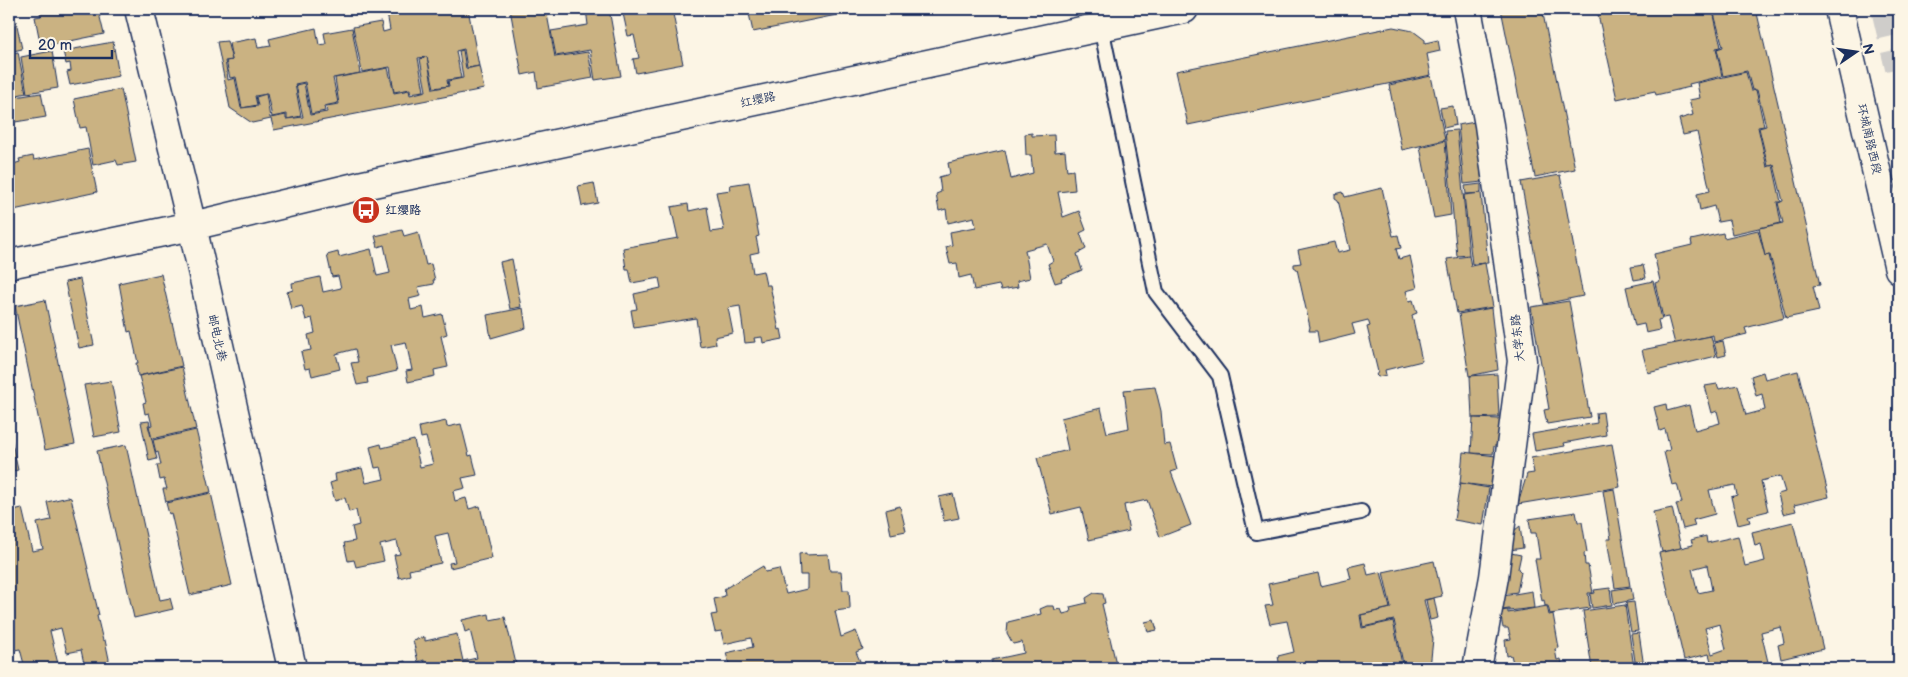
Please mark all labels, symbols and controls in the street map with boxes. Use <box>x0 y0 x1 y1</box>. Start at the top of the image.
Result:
scale bar <box>30 28 112 60</box>
north arrow <box>1830 28 1880 78</box>
text: 20 m <box>38 36 72 55</box>
text: N <box>1859 42 1878 56</box>
street label: 红缨路 <box>739 89 777 111</box>
street label: 环城南路西段 <box>1854 102 1884 176</box>
bus stop icon: 红缨路 <box>351 195 381 225</box>
place label: 红缨路 <box>385 203 421 218</box>
street label: 邮电北巷 <box>204 313 230 363</box>
street label: 大学东路 <box>1508 313 1528 363</box>

